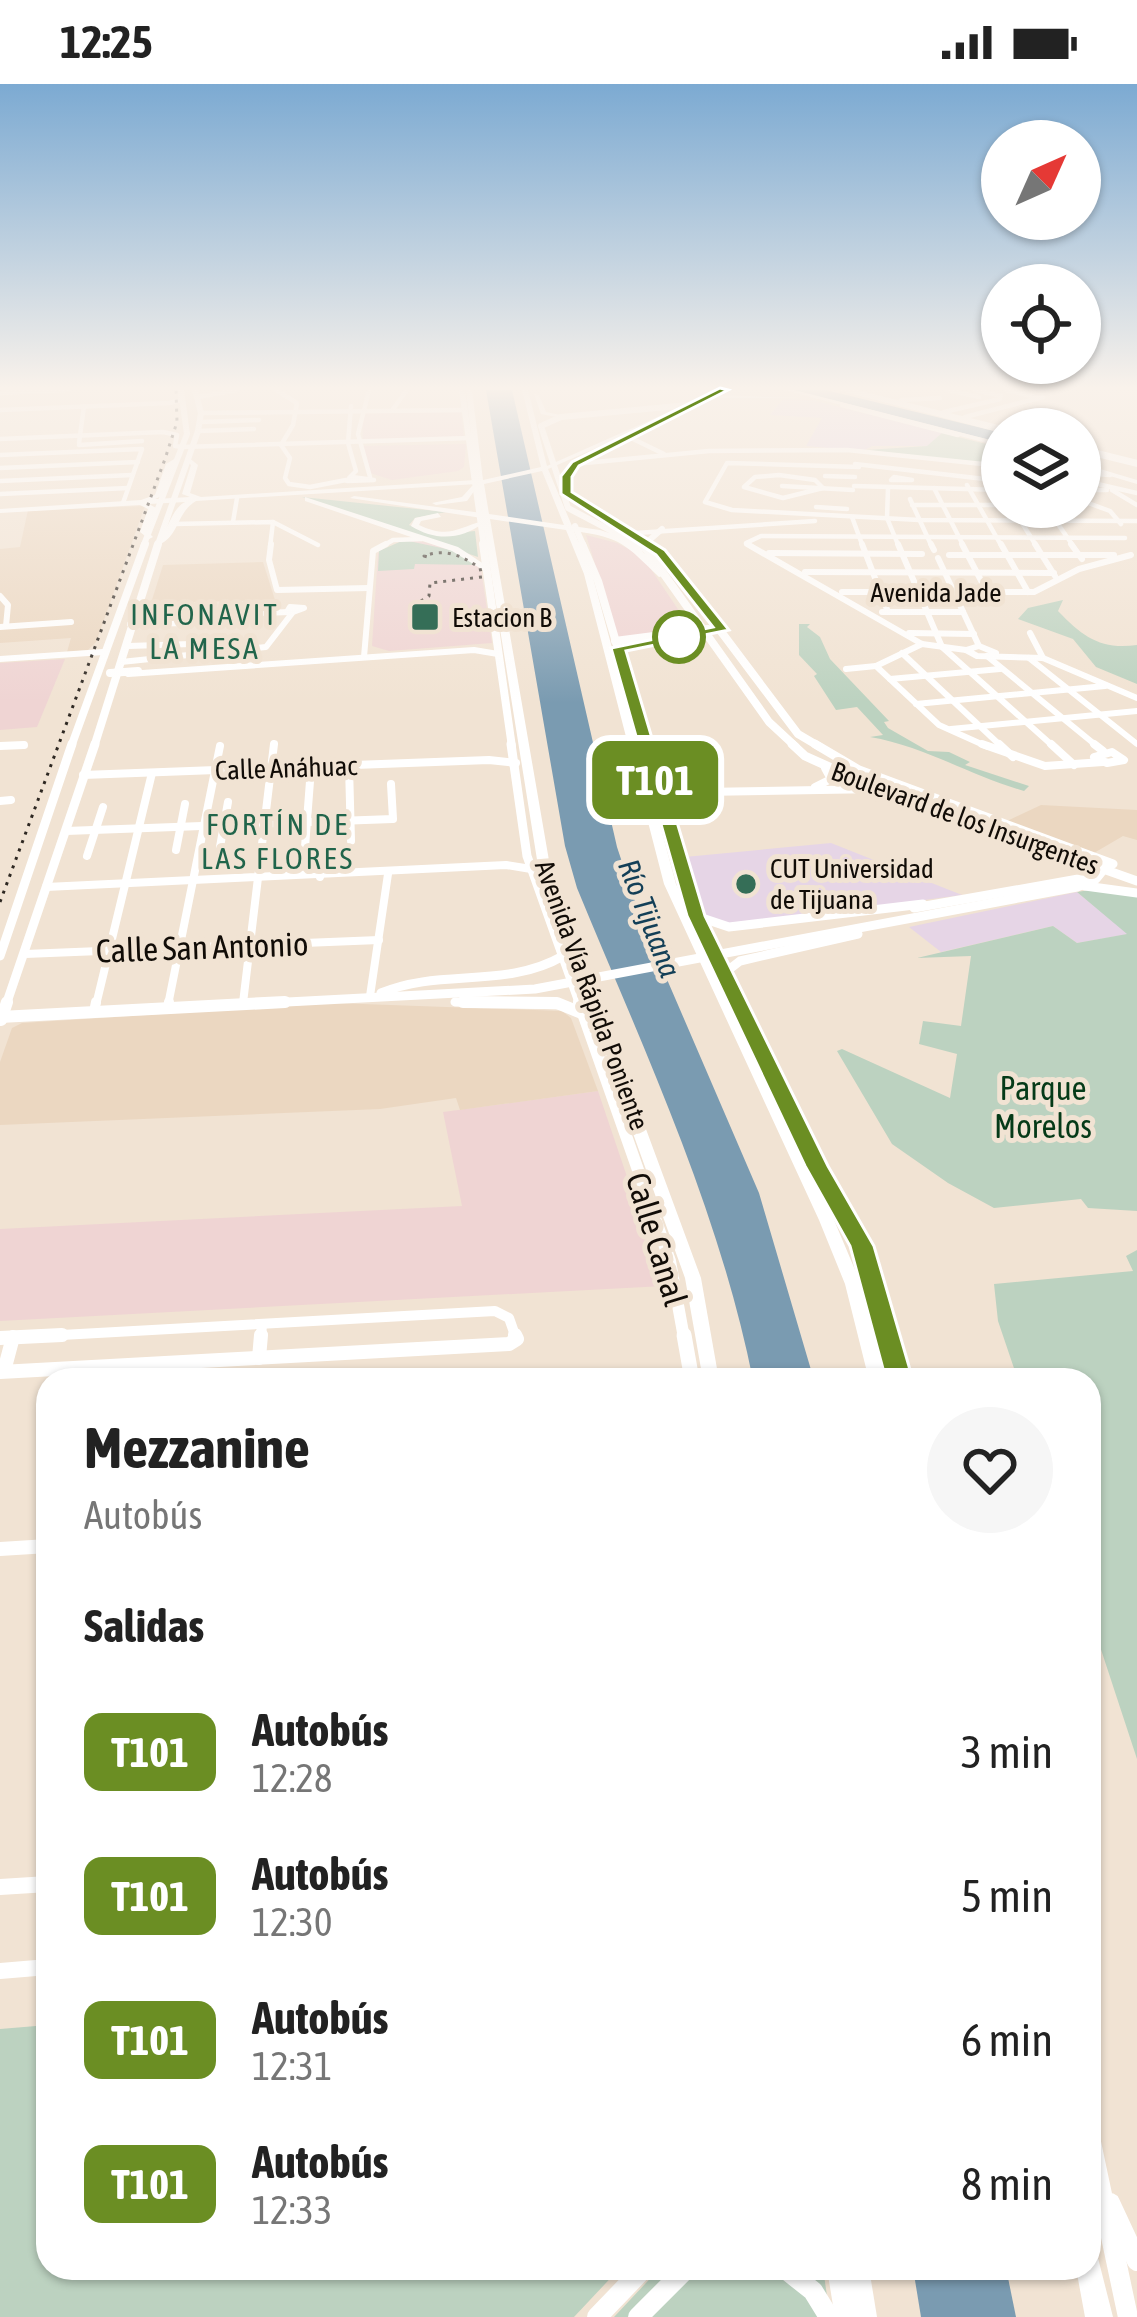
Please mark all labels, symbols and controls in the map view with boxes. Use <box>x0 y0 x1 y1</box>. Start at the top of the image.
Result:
text: 12:25 <box>60 16 153 68</box>
north arrow <box>981 120 1101 240</box>
map controls <box>981 120 1101 528</box>
button: locate <box>981 264 1101 384</box>
button: layers <box>981 408 1101 528</box>
street label: Avenida Jade <box>871 577 1001 608</box>
district label: INFONAVIT LA MESA <box>130 597 280 665</box>
marker: Estacion B <box>409 601 441 633</box>
place label: Estacion B <box>452 602 552 633</box>
unlabelled marker <box>654 612 704 662</box>
line badge: T101 <box>571 741 739 819</box>
street label: Calle Anáhuac <box>214 750 358 786</box>
street label: Boulevard de los Insurgentes <box>827 755 1103 881</box>
text: T101 <box>616 756 694 804</box>
district label: FORTÍN DE LAS FLORES <box>201 807 355 875</box>
place label: CUT Universidad de Tijuana <box>770 853 934 915</box>
water label: Río Tijuana <box>612 854 688 982</box>
street label: Avenida Vía Rápida Poniente <box>529 856 655 1134</box>
marker: CUT Universidad de Tijuana <box>733 871 759 897</box>
street label: Calle San Antonio <box>95 924 309 970</box>
park label: Parque Morelos <box>994 1069 1092 1145</box>
street label: Calle Canal <box>619 1168 695 1310</box>
button: heart <box>927 1407 1053 1533</box>
text: Mezzanine <box>84 1415 310 1480</box>
text: Autobús <box>84 1493 202 1537</box>
text: Salidas <box>84 1600 204 1652</box>
text: Autobús <box>252 1704 388 1756</box>
text: 3 min <box>961 1726 1053 1778</box>
text: T101 <box>111 1728 189 1776</box>
text: 12:28 <box>252 1756 332 1800</box>
text: Autobús <box>252 1848 388 1900</box>
text: 5 min <box>961 1870 1053 1922</box>
text: T101 <box>111 1872 189 1920</box>
text: 12:30 <box>252 1900 332 1944</box>
text: Autobús <box>252 1992 388 2044</box>
text: 6 min <box>961 2014 1053 2066</box>
text: T101 <box>111 2016 189 2064</box>
text: 12:31 <box>252 2044 332 2088</box>
text: Autobús <box>252 2136 388 2188</box>
text: 8 min <box>961 2158 1053 2210</box>
text: T101 <box>111 2160 189 2208</box>
text: 12:33 <box>252 2188 332 2232</box>

